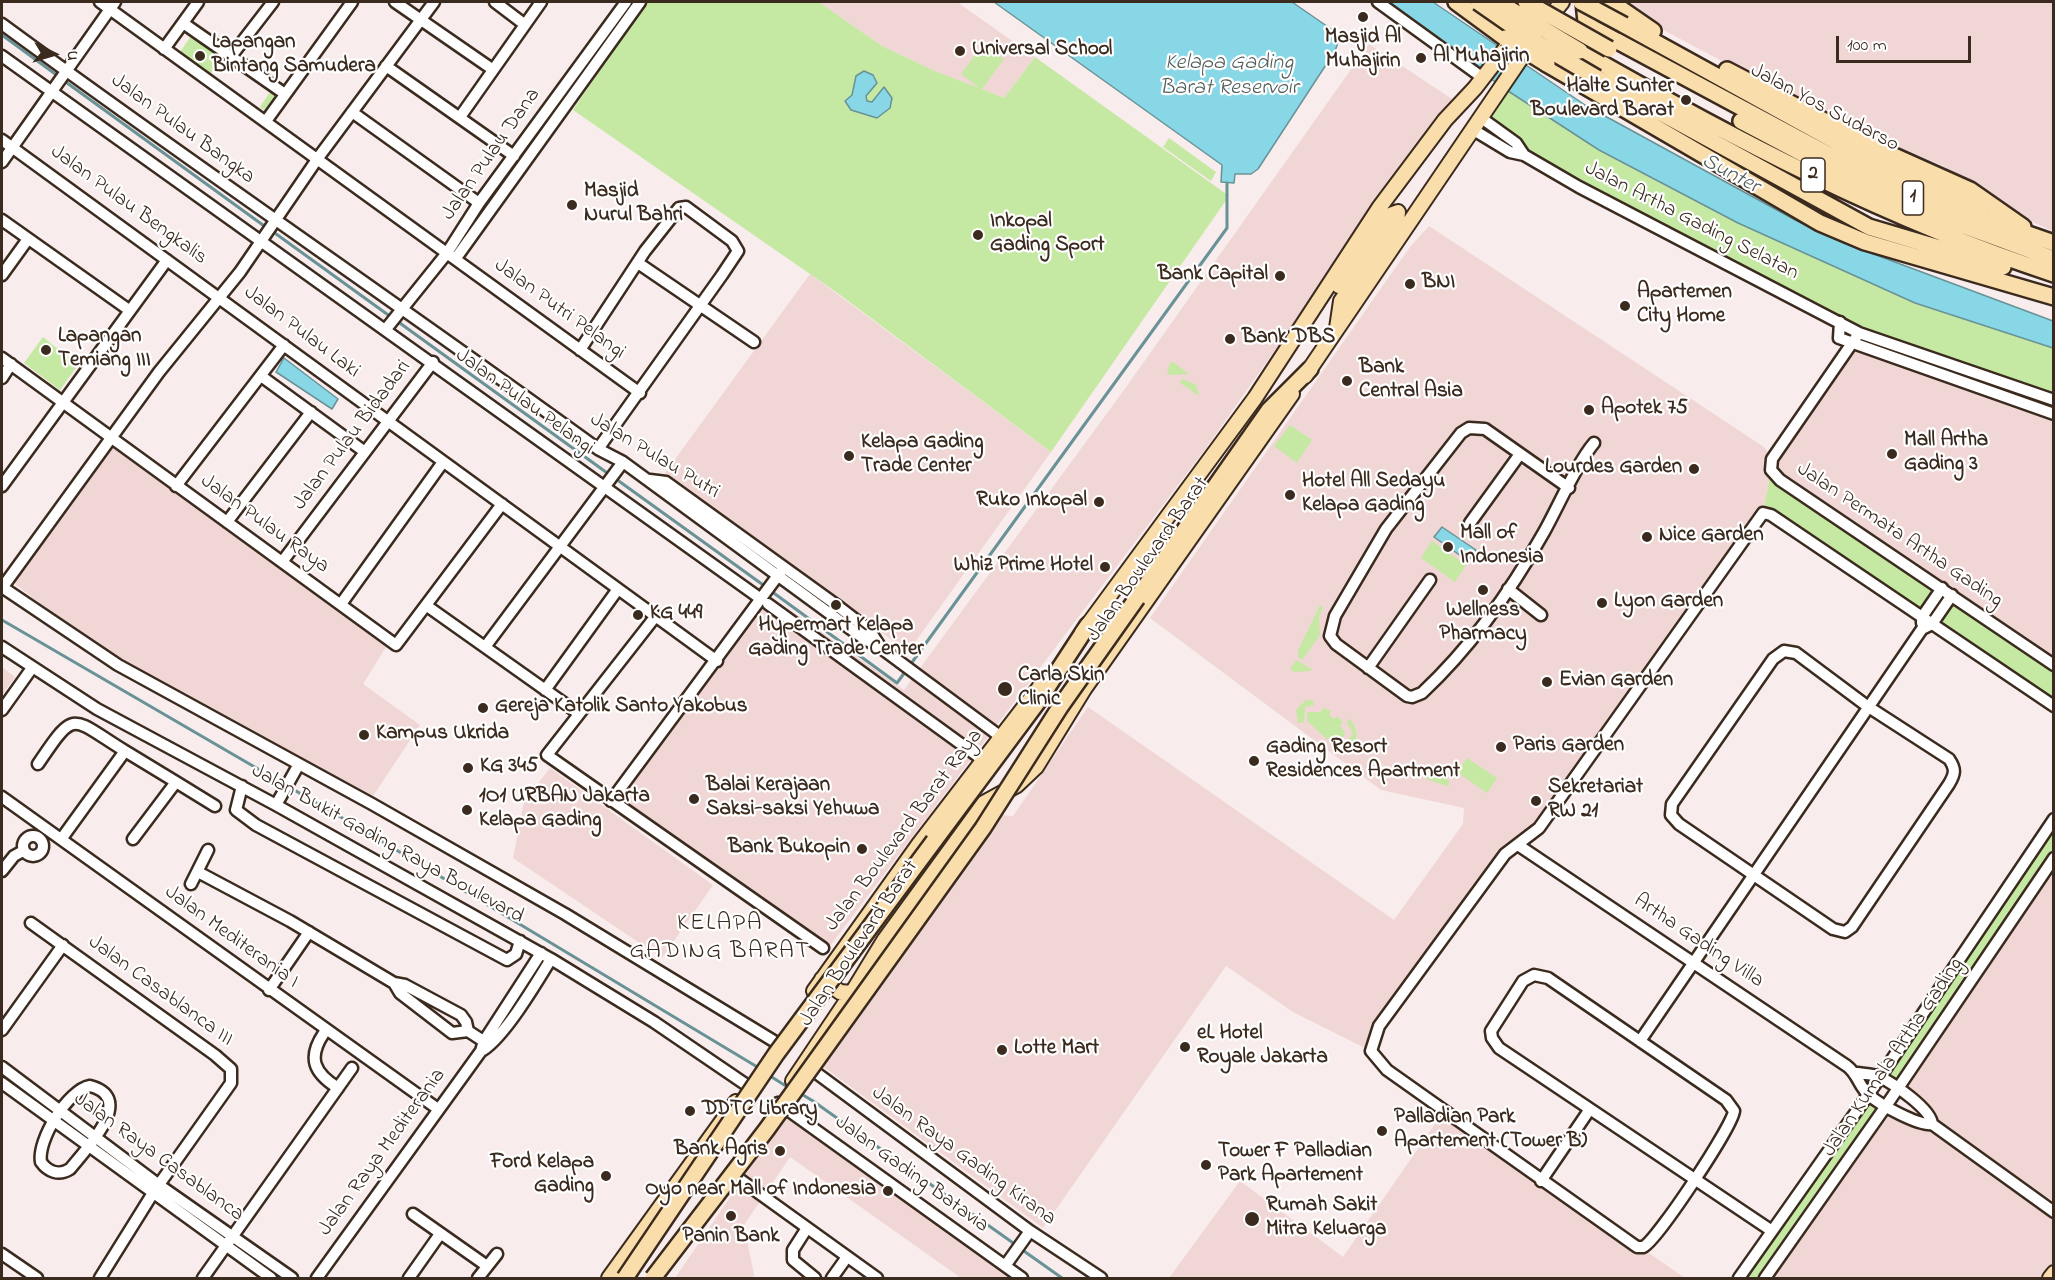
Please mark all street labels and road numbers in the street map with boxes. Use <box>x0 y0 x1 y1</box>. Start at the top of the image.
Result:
street label: Jalan Yos Sudarso <box>1745 59 1903 159</box>
street label: Jalan Pulau Bangka <box>105 69 259 191</box>
street label: Jalan Pulau Dana <box>437 84 547 226</box>
street label: Jalan Pulau Bengkalis <box>45 141 211 271</box>
street label: Jalan Artha Gading Selatan <box>1580 157 1802 287</box>
road number: 2 <box>1801 158 1825 192</box>
road number: 1 <box>1902 181 1924 215</box>
street label: Jalan Putri Pelangi <box>488 254 630 366</box>
street label: Jalan Pulau Laki <box>238 281 364 385</box>
street label: Jalan Pulau Pelangi <box>450 344 598 462</box>
street label: Jalan Pulau Bidadari <box>288 356 418 516</box>
street label: Jalan Pulau Putri <box>584 408 724 506</box>
street label: Jalan Permata Artha Gading <box>1791 458 2007 614</box>
street label: Jalan Pulau Raya <box>195 470 333 580</box>
street label: Jalan Boulevard Barat <box>1083 473 1215 647</box>
street label: Jalan Boulevard Barat Raya <box>821 725 989 937</box>
street label: Jalan Bukit Gading Raya Boulevard <box>246 759 528 931</box>
street label: Jalan Boulevard Barat <box>795 856 925 1032</box>
street label: Jalan Mediterania I <box>159 881 303 995</box>
street label: Artha Gading Villa <box>1628 889 1768 995</box>
street label: Jalan Casablanca III <box>82 931 238 1053</box>
street label: Jalan Kumala Artha Gading <box>1818 954 1970 1162</box>
street label: Jalan Raya Mediterania <box>314 1064 452 1242</box>
street label: Jalan Raya Gading Kirana <box>866 1082 1060 1232</box>
street label: Jalan Raya Casablanca <box>68 1088 248 1228</box>
street label: Jalan Gading Batavia <box>829 1111 993 1239</box>

